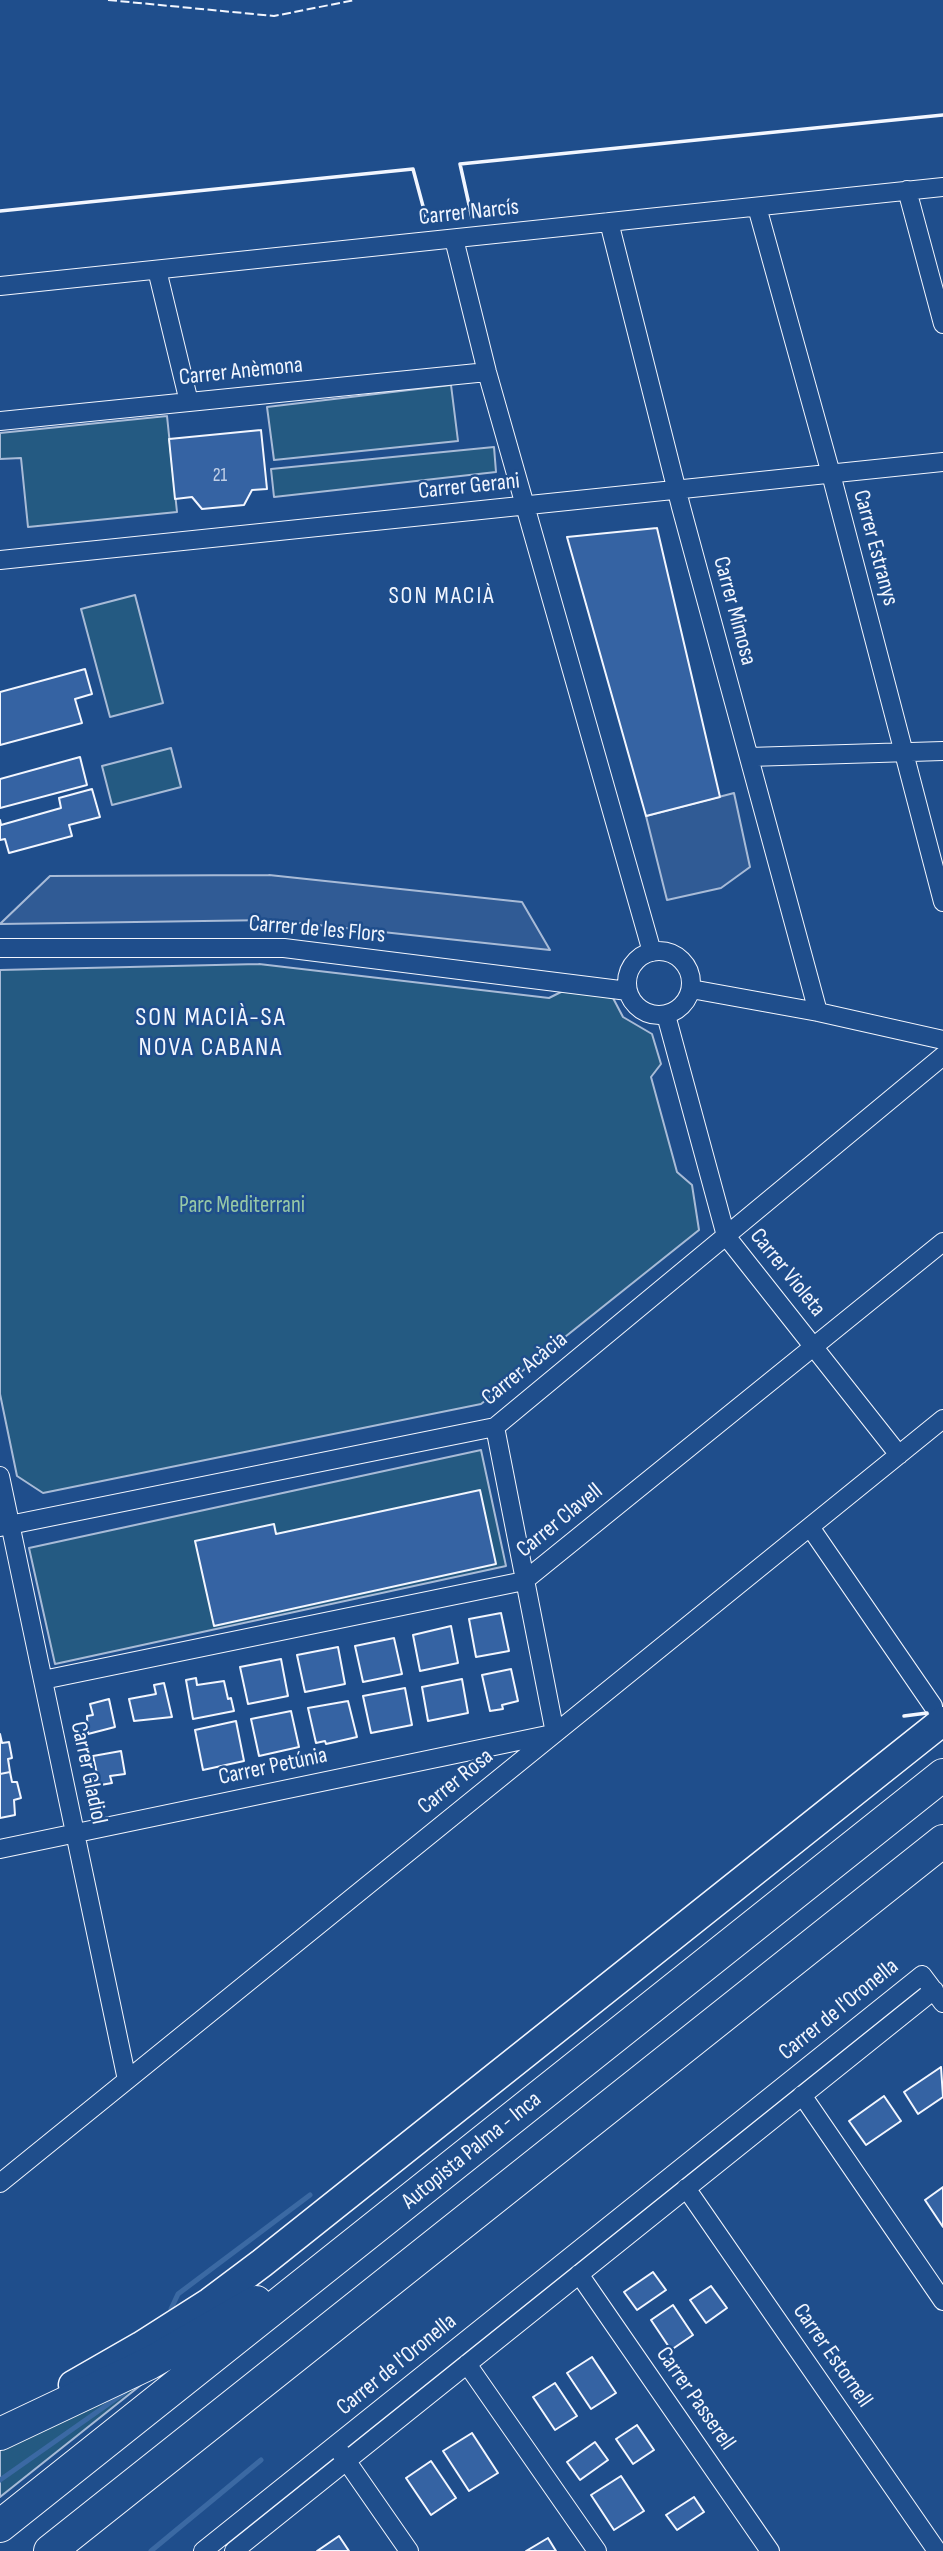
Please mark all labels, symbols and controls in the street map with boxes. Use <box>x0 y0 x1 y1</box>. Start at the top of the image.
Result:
street label: Carrer Narcís <box>418 194 520 232</box>
street label: Carrer Anèmona <box>178 352 304 392</box>
house number: 21 <box>213 465 227 487</box>
street label: Carrer Gerani <box>417 468 521 506</box>
street label: Carrer Estranys <box>846 487 904 609</box>
street label: Carrer Mimosa <box>706 554 762 668</box>
district label: SON MACIÀ <box>390 583 494 611</box>
street label: Carrer de les Flors <box>248 910 386 950</box>
district label: SON MACIÀ-SA NOVA CABANA <box>137 1002 285 1064</box>
park label: Parc Mediterrani <box>179 1192 305 1220</box>
street label: Carrer Violeta <box>743 1223 831 1323</box>
street label: Carrer Acàcia <box>477 1326 573 1412</box>
street label: Carrer Clavell <box>511 1478 609 1564</box>
street label: Carrer Gladiol <box>64 1719 112 1827</box>
street label: Carrer Petúnia <box>216 1742 330 1792</box>
street label: Carrer Rosa <box>413 1743 499 1821</box>
street label: Carrer de l'Oronella <box>774 1953 904 2067</box>
street label: Autopista Palma - Inca <box>397 2086 547 2216</box>
street label: Carrer Estornell <box>786 2299 878 2413</box>
street label: Carrer de l'Oronella <box>332 2308 462 2422</box>
street label: Carrer Passerell <box>649 2342 741 2456</box>

